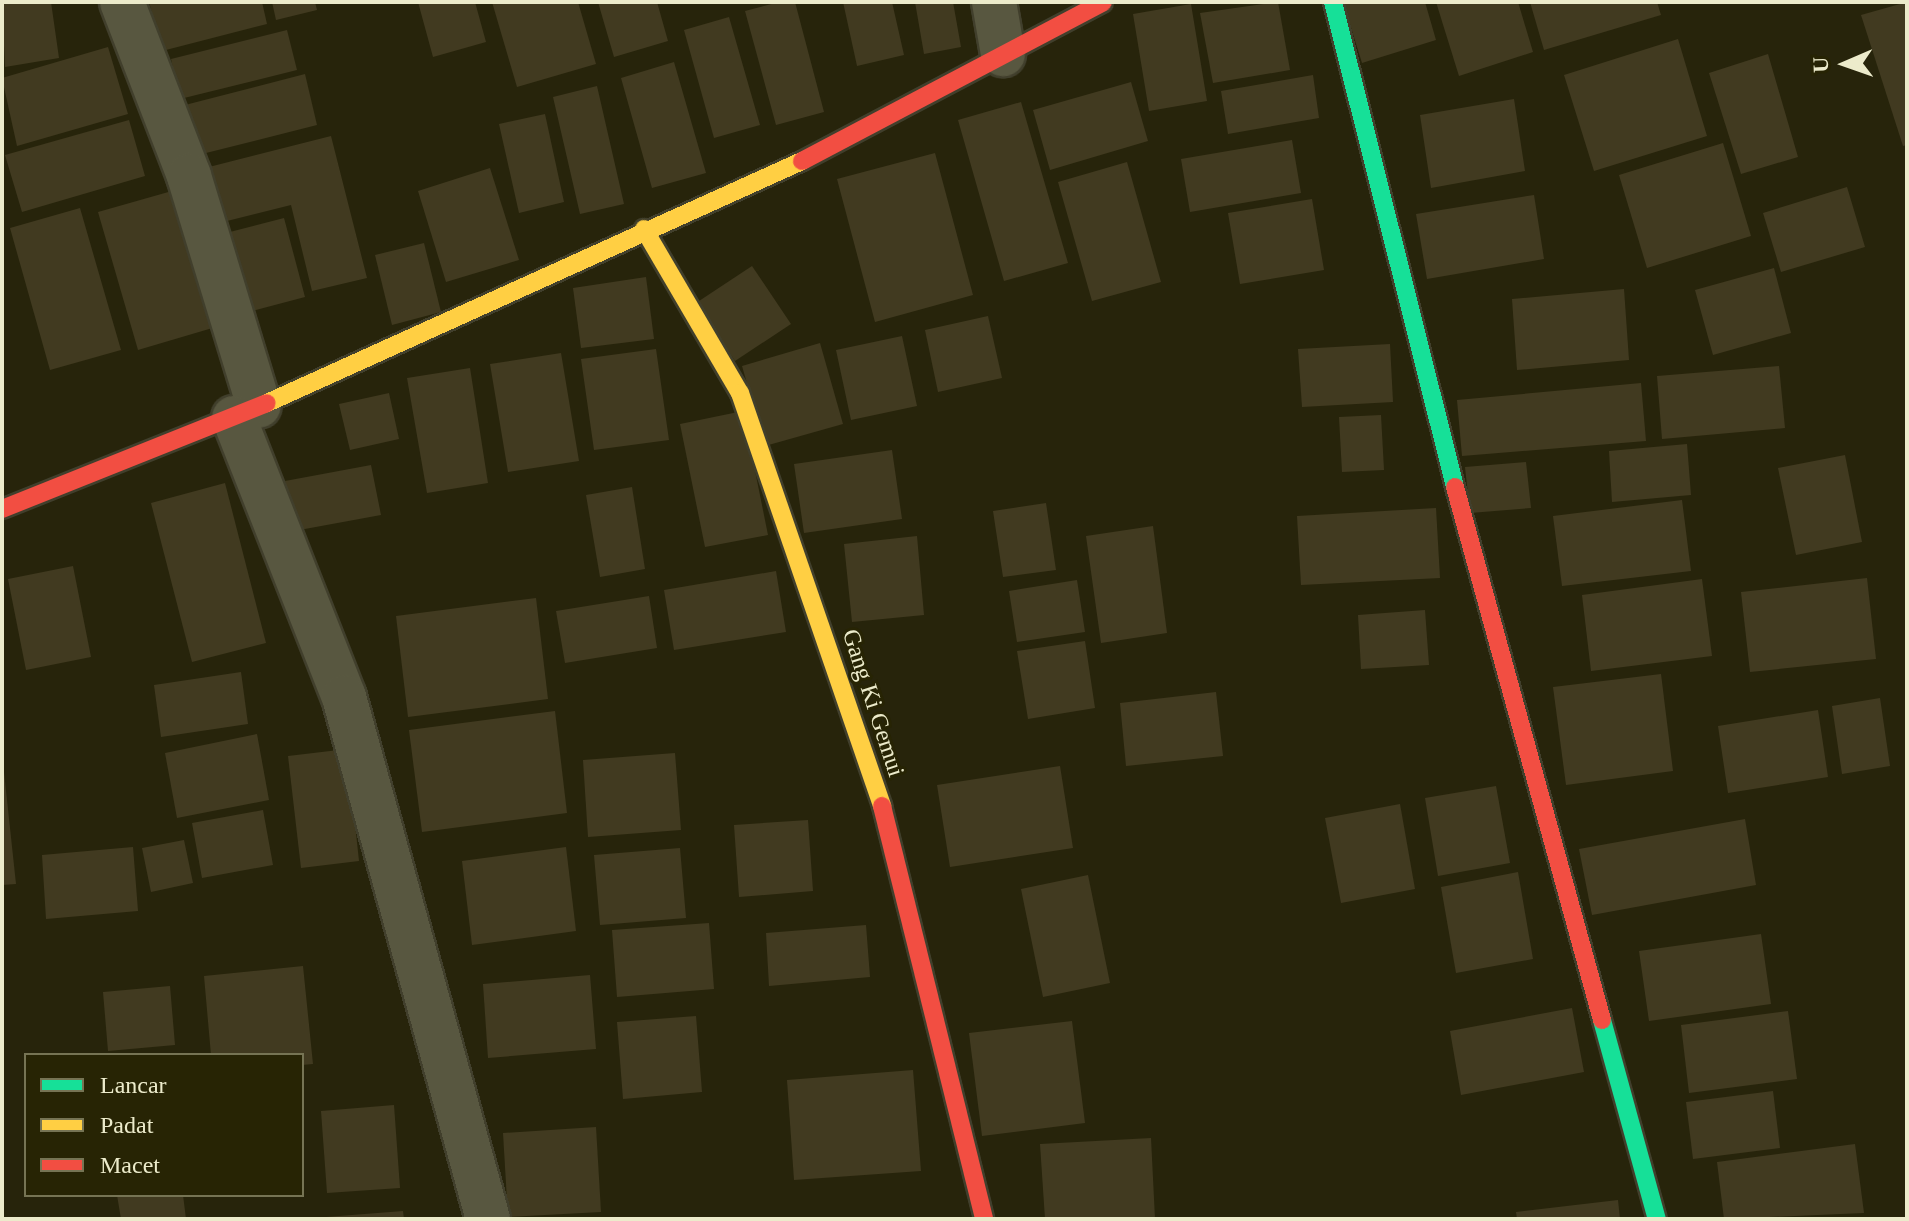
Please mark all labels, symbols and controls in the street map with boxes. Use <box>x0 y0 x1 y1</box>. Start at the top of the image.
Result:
north arrow <box>1805 24 1885 104</box>
text: U <box>1808 56 1833 73</box>
street label: Gang Ki Gemui <box>836 626 910 780</box>
legend <box>24 1053 304 1197</box>
text: Lancar <box>100 1072 167 1098</box>
text: Padat <box>100 1112 153 1138</box>
text: Macet <box>100 1152 160 1178</box>

